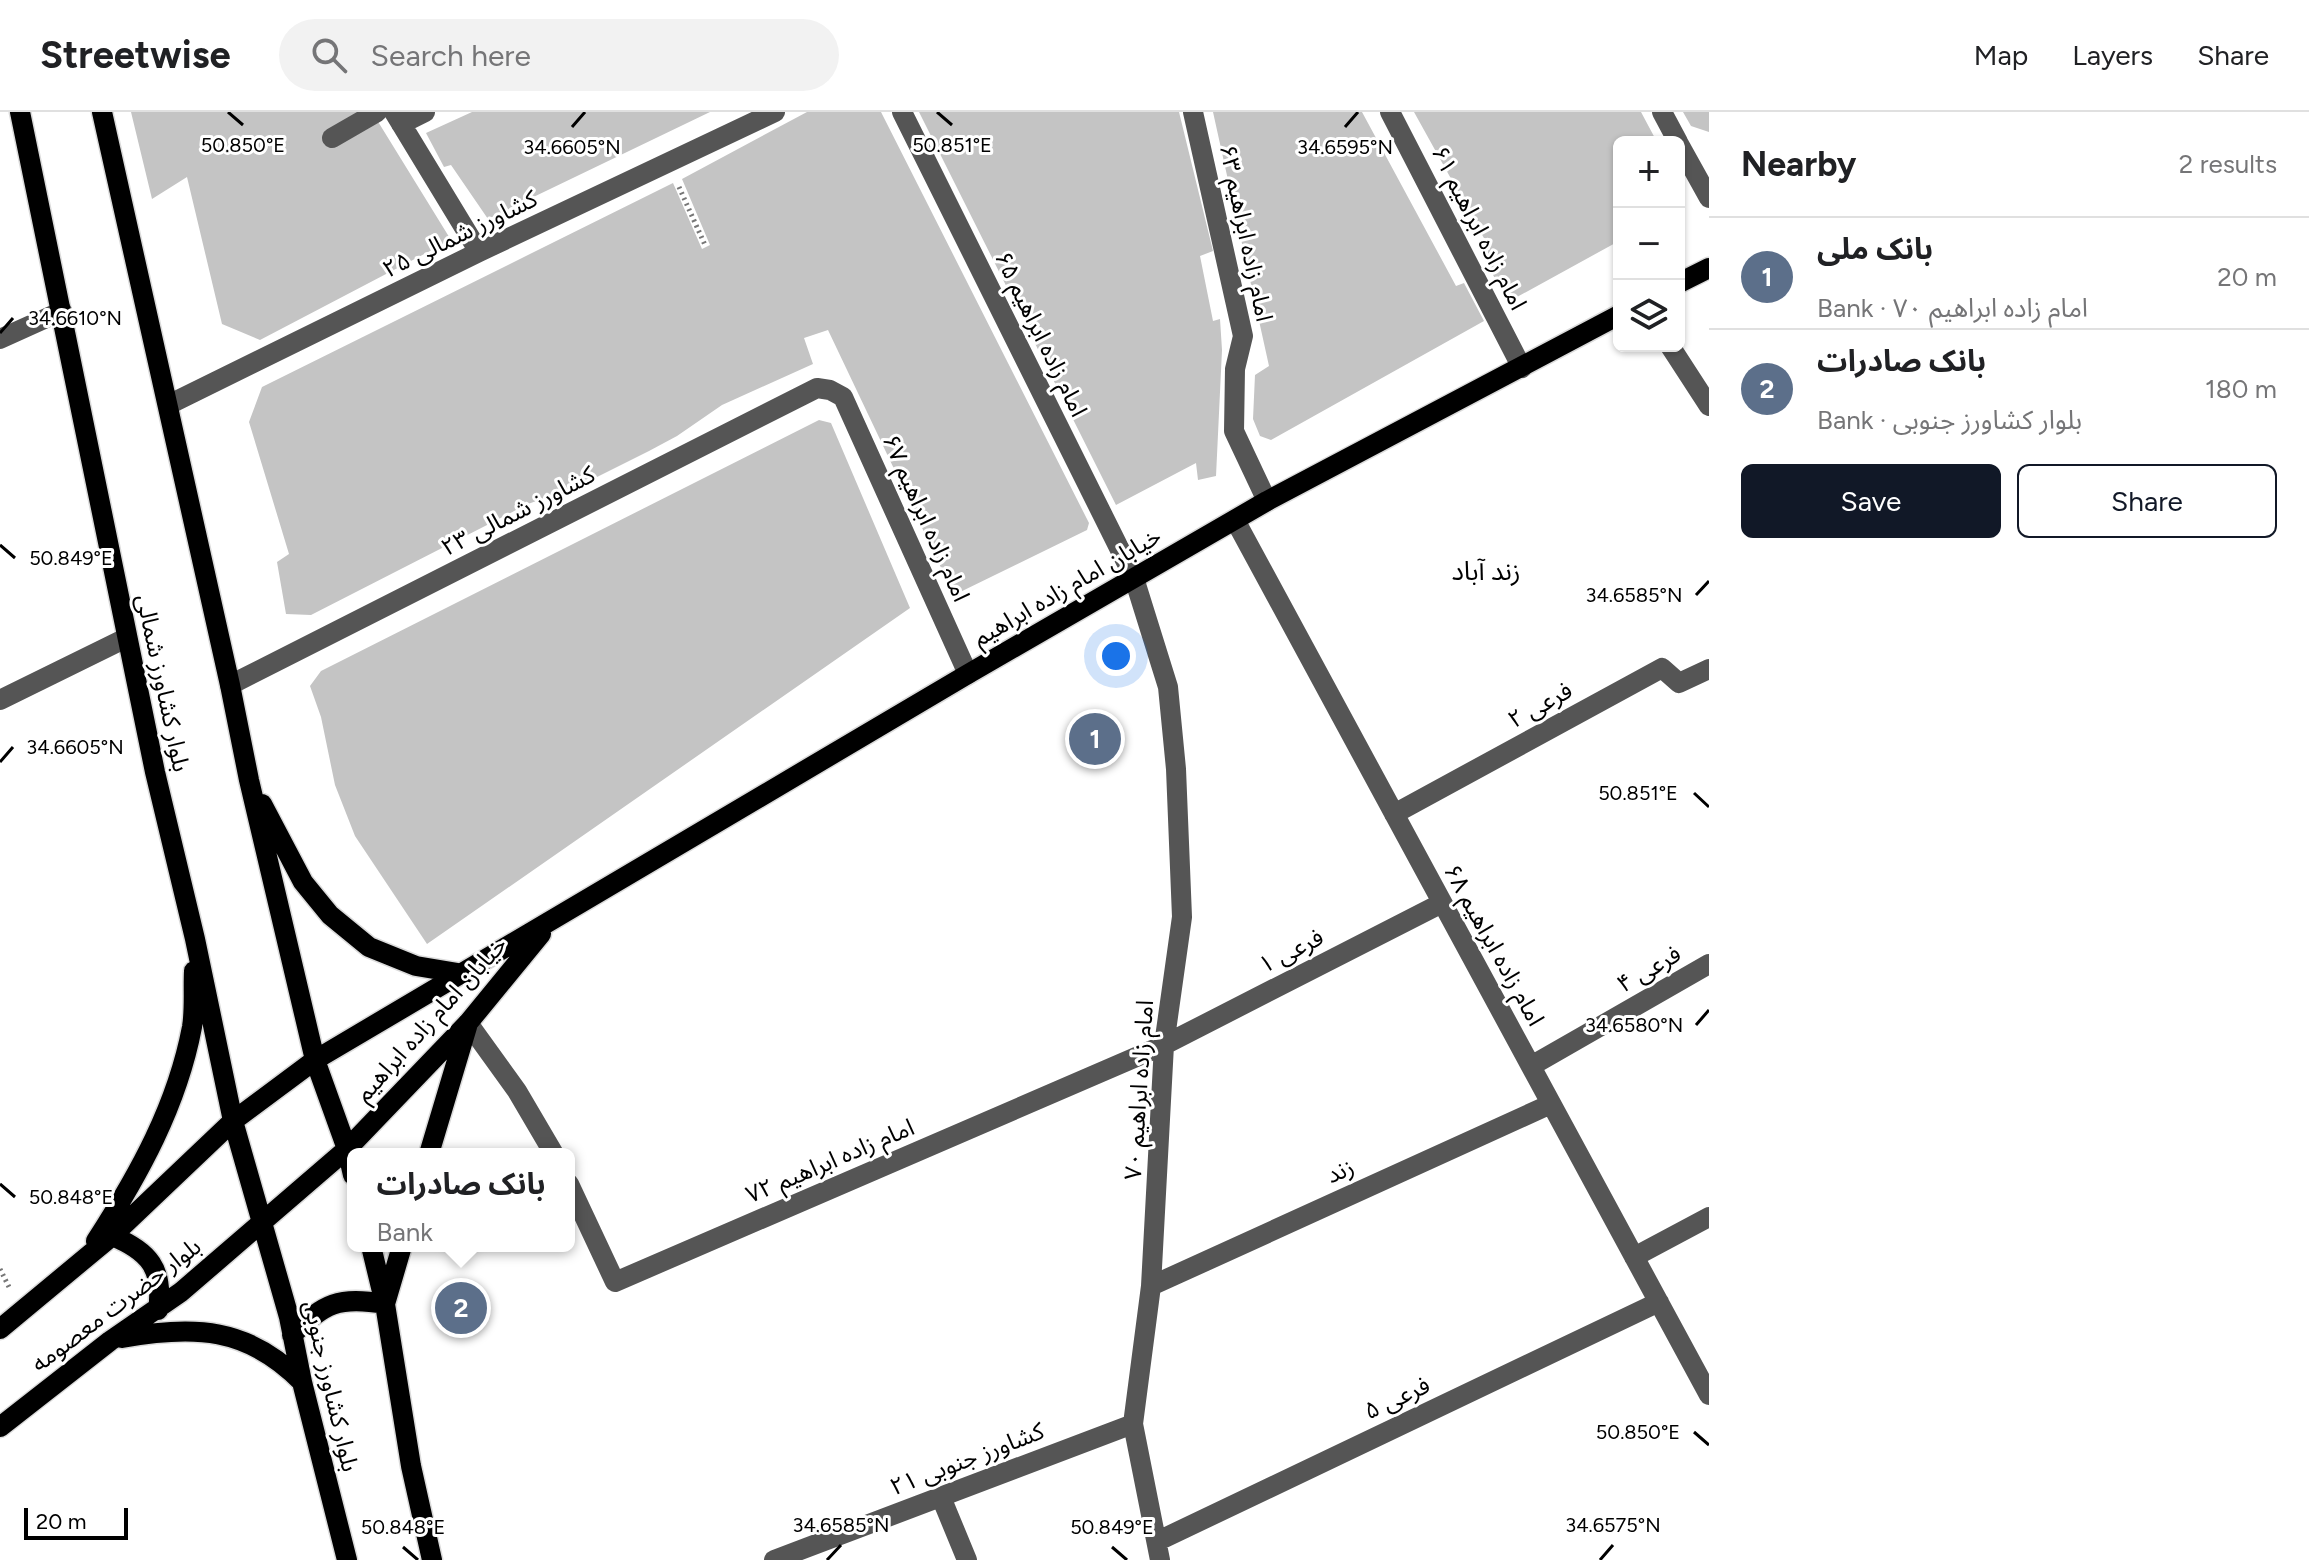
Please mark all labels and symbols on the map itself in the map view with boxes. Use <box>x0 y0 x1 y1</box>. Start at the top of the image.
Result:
text: 50.850°E <box>201 133 285 157</box>
text: 50.851°E <box>912 133 992 157</box>
text: 34.6605°N <box>523 135 621 159</box>
text: 34.6595°N <box>1297 135 1393 159</box>
street label: امام زاده ابراهیم ۶۱ <box>1422 141 1533 316</box>
street label: امام زاده ابراهیم ۶۳ <box>1210 142 1279 325</box>
street label: کشاورز شمالی ۲۵ <box>378 183 543 284</box>
street label: امام زاده ابراهیم ۶۵ <box>985 246 1094 423</box>
text: 34.6610°N <box>28 306 122 330</box>
street label: امام زاده ابراهیم ۶۷ <box>873 430 976 608</box>
street label: کشاورز شمالی ۲۳ <box>436 459 600 562</box>
street label: خیابان امام زاده ابراهیم <box>967 521 1168 656</box>
text: 50.849°E <box>29 546 113 570</box>
district label: زند آباد <box>1451 555 1521 587</box>
text: 34.6585°N <box>1586 583 1682 607</box>
street label: بلوار کشاورز شمالی <box>131 592 196 774</box>
your location <box>1096 636 1136 676</box>
street label: فرعی ۲ <box>1503 675 1577 734</box>
pin: 1 <box>1069 709 1121 769</box>
text: 34.6605°N <box>26 735 124 759</box>
text: 50.851°E <box>1598 781 1678 805</box>
street label: امام زاده ابراهیم ۶۸ <box>1435 859 1551 1033</box>
street label: فرعی ۱ <box>1253 922 1328 979</box>
street label: خیابان امام زاده ابراهیم <box>349 930 516 1110</box>
street label: فرعی ۴ <box>1612 939 1686 998</box>
street label: امام زاده ابراهیم ۷۰ <box>1118 999 1163 1181</box>
text: 34.6580°N <box>1585 1013 1683 1037</box>
street label: امام زاده ابراهیم ۷۲ <box>741 1112 920 1213</box>
street label: زند <box>1321 1152 1358 1189</box>
text: 50.848°E <box>29 1185 113 1209</box>
street label: بلوار حضرت معصومه <box>25 1231 206 1378</box>
pin: 2 <box>435 1278 487 1338</box>
street label: بلوار کشاورز جنوبی <box>298 1297 365 1474</box>
street label: فرعی ۵ <box>1359 1370 1434 1425</box>
street label: کشاورز جنوبی ۲۱ <box>886 1415 1049 1501</box>
text: 50.850°E <box>1596 1420 1680 1444</box>
scale bar <box>24 1504 128 1540</box>
text: 34.6585°N <box>793 1513 889 1537</box>
text: 34.6575°N <box>1565 1513 1661 1537</box>
text: 50.848°E <box>361 1515 445 1539</box>
text: 50.849°E <box>1070 1515 1154 1539</box>

